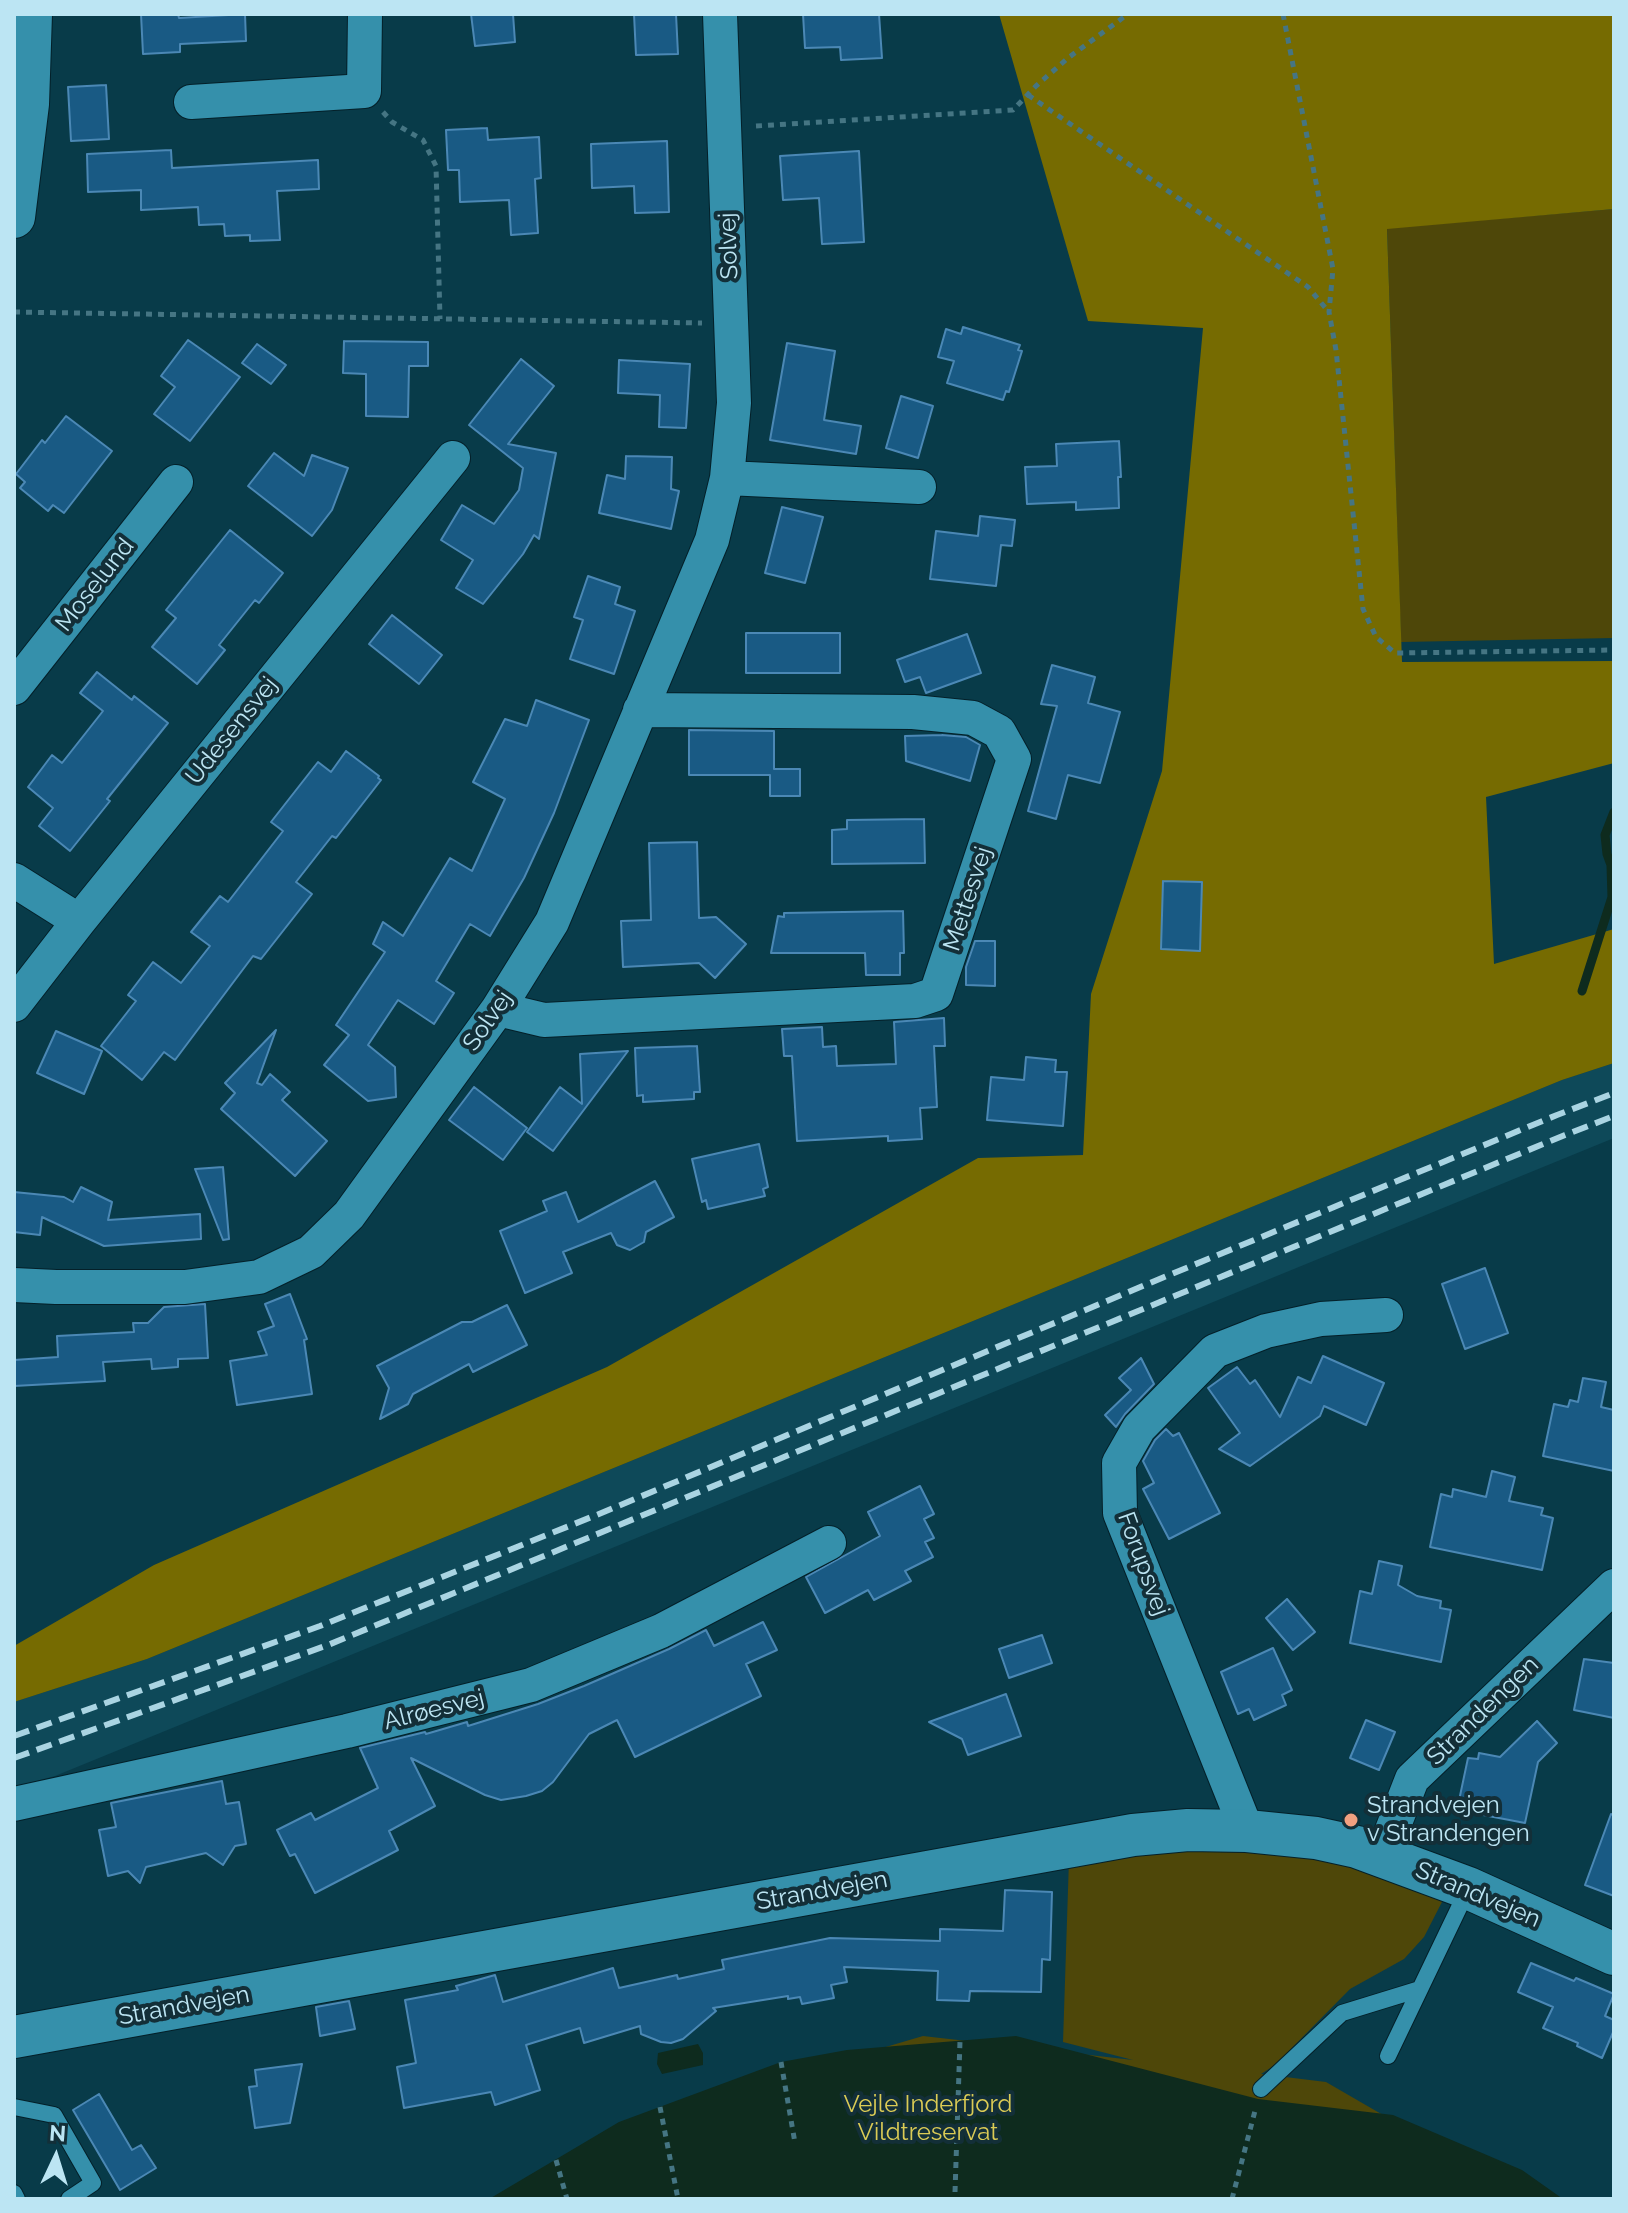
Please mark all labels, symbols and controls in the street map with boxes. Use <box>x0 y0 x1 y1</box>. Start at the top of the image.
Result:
street label: Solvej <box>713 212 745 280</box>
street label: Moselund <box>50 533 140 637</box>
street label: Udesensvej <box>180 672 284 790</box>
street label: Mettesvej <box>938 843 998 955</box>
street label: Solvej <box>457 985 519 1057</box>
street label: Forupsvej <box>1111 1508 1175 1620</box>
street label: Strandengen <box>1421 1651 1545 1771</box>
street label: Alrøesvej <box>381 1684 487 1736</box>
place label: Strandvejen v Strandengen <box>1367 1792 1530 1848</box>
marker: Strandvejen v Strandengen <box>1342 1811 1360 1829</box>
street label: Strandvejen <box>1411 1856 1545 1934</box>
street label: Strandvejen <box>754 1865 890 1917</box>
street label: Strandvejen <box>116 1980 252 2032</box>
park label: Vejle Inderfjord Vildtreservat <box>844 2091 1012 2147</box>
north arrow <box>16 2117 96 2197</box>
text: N <box>48 2120 67 2147</box>

